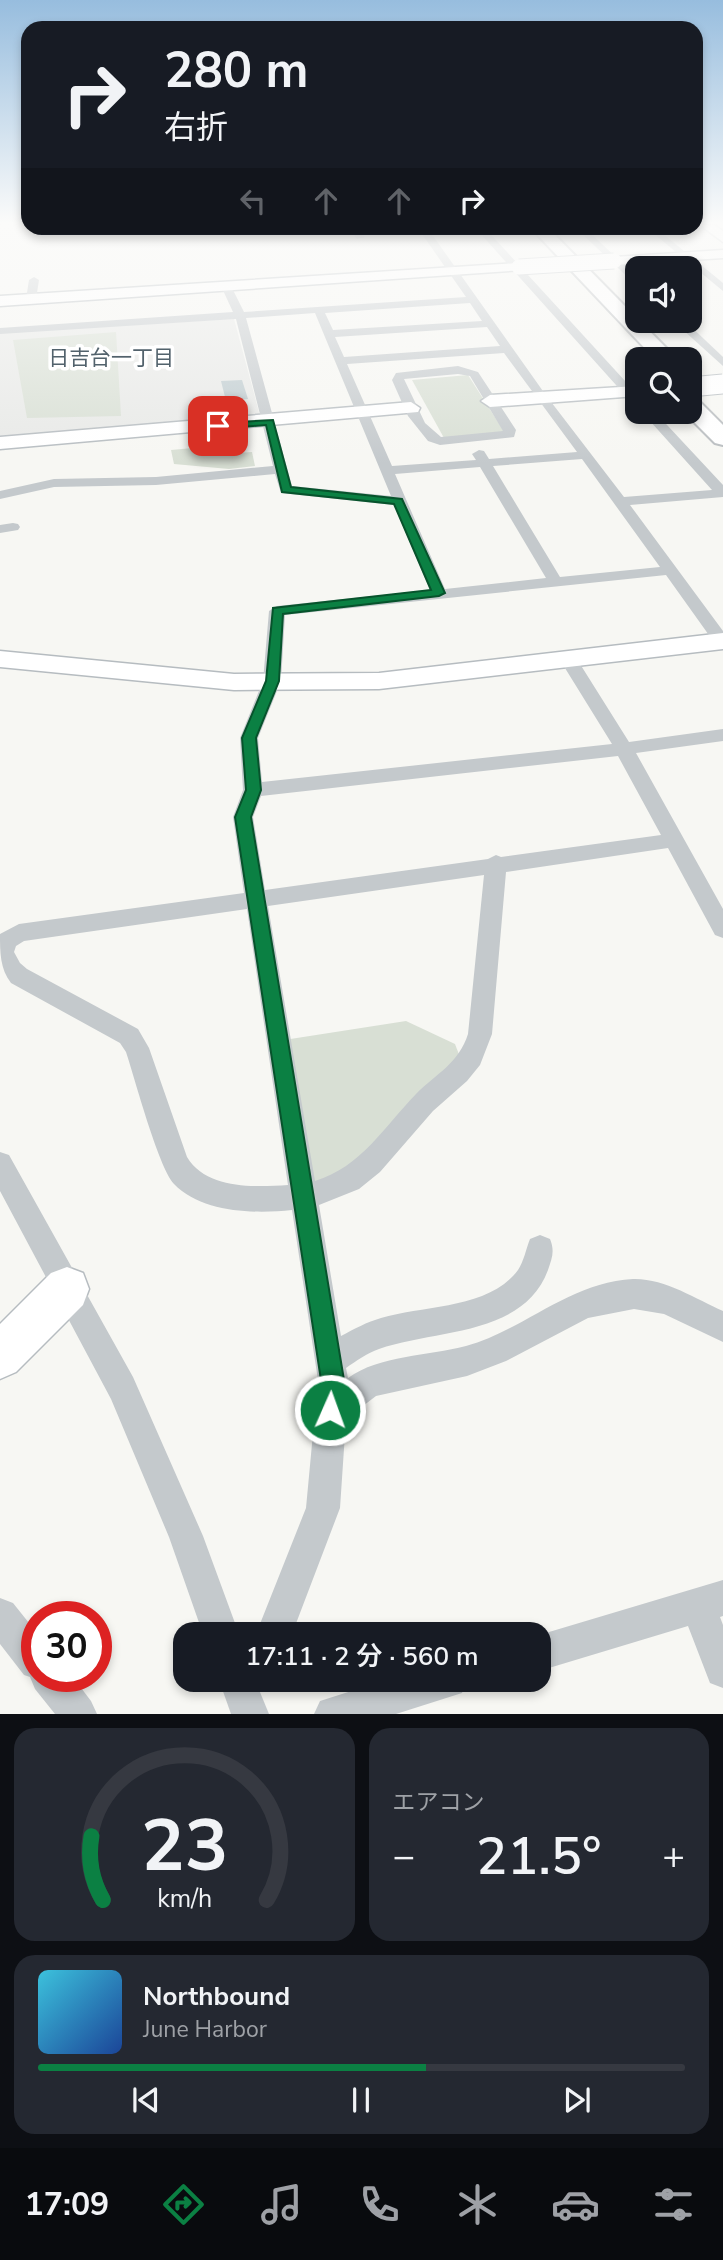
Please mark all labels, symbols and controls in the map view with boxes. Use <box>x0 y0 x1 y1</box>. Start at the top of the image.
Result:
text: 280 m <box>164 37 308 104</box>
icon: right <box>49 49 140 140</box>
text: 右折 <box>164 106 228 149</box>
icon: left <box>234 182 272 220</box>
icon: ahead <box>307 182 345 220</box>
icon: ahead <box>380 182 418 220</box>
icon: right <box>453 182 491 220</box>
map controls <box>625 256 702 424</box>
button: sound <box>625 256 702 333</box>
district label: 日吉台一丁目 <box>48 344 174 372</box>
button: search <box>625 347 702 424</box>
pin <box>188 396 248 456</box>
icon: arrive <box>199 407 237 445</box>
position arrow <box>293 1373 367 1447</box>
speed limit sign: 30 <box>21 1601 112 1692</box>
text: 17:11 · 2 分 · 560 m <box>246 1639 478 1674</box>
text: エアコン <box>393 1787 485 1818</box>
text: 23 <box>141 1797 228 1897</box>
text: 21.5° <box>476 1821 601 1892</box>
text: − <box>393 1831 415 1882</box>
text: + <box>662 1831 685 1882</box>
text: km/h <box>157 1882 212 1916</box>
text: Northbound <box>143 1979 290 2014</box>
text: June Harbor <box>143 2014 267 2045</box>
icon: previous <box>127 2081 165 2119</box>
icon: pause <box>342 2081 380 2119</box>
icon: next <box>558 2081 596 2119</box>
icon: directions <box>159 2180 208 2229</box>
icon: music <box>257 2180 306 2229</box>
icon: phone <box>355 2180 404 2229</box>
icon: climate <box>453 2180 502 2229</box>
icon: car <box>551 2180 600 2229</box>
icon: filters <box>649 2180 698 2229</box>
text: 17:09 <box>25 2183 109 2226</box>

